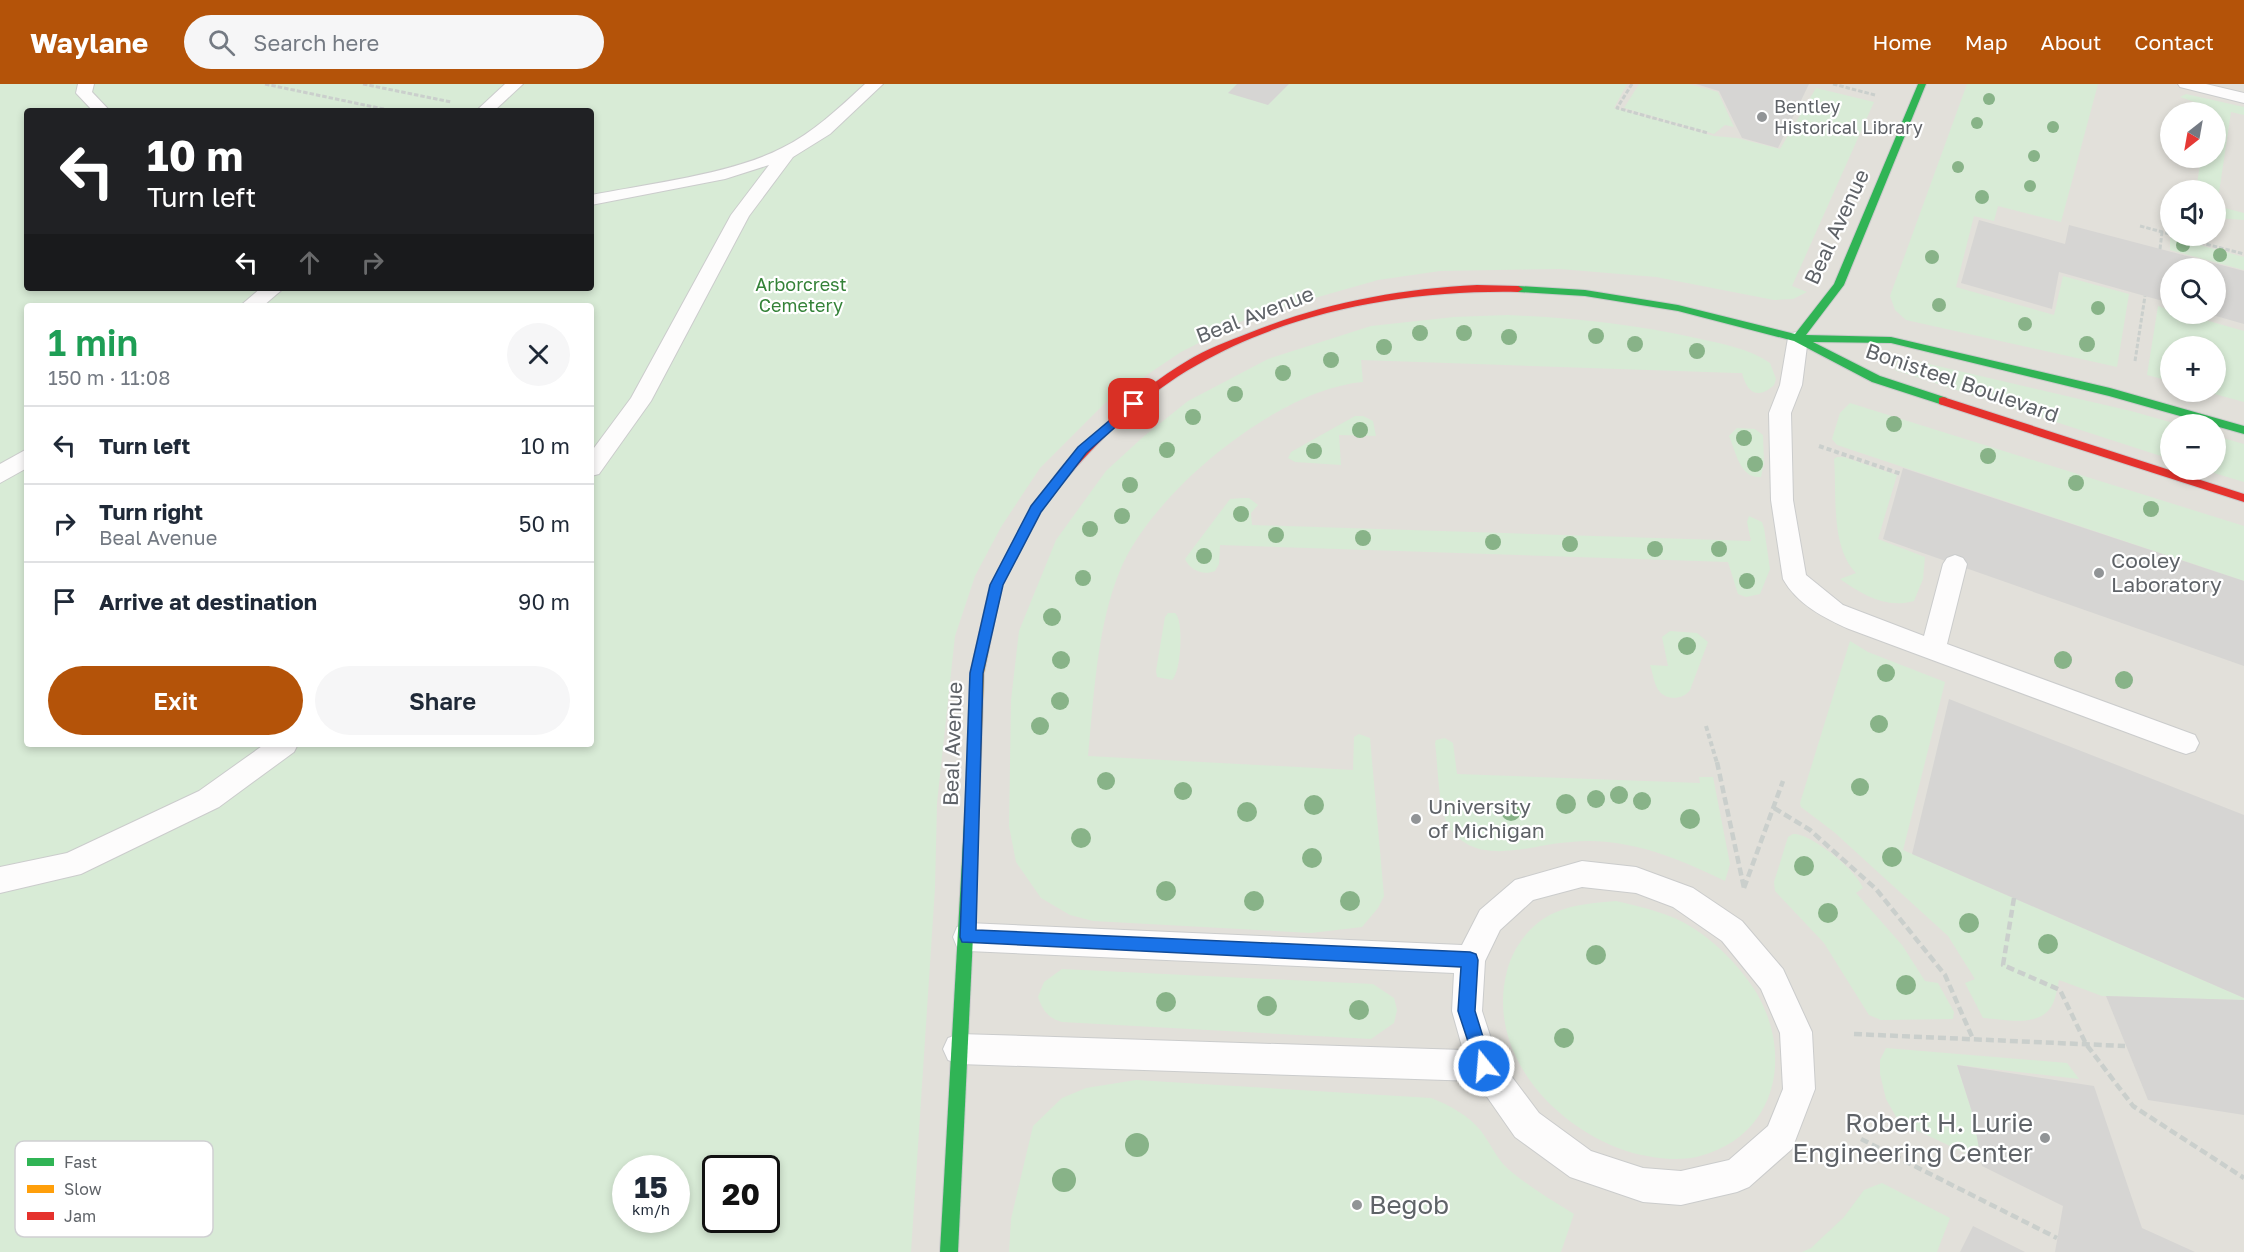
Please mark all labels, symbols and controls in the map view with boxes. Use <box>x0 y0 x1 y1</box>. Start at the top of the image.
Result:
search box <box>184 15 604 69</box>
text: Waylane <box>30 26 148 59</box>
icon: search <box>205 26 238 59</box>
text: Search here <box>253 29 379 56</box>
text: Home <box>1872 29 1932 55</box>
text: Map <box>1965 29 2008 55</box>
text: About <box>2041 29 2101 55</box>
text: Contact <box>2134 29 2214 55</box>
place label: Bentley Historical Library <box>1774 95 1923 138</box>
north arrow <box>2160 102 2226 168</box>
map controls <box>2160 102 2226 480</box>
marker: Bentley Historical Library <box>1755 110 1769 124</box>
text: 10 m <box>147 130 243 180</box>
icon: left <box>48 132 126 210</box>
street label: Beal Avenue <box>1798 165 1874 288</box>
button: sound <box>2160 180 2226 246</box>
text: Turn left <box>147 181 256 213</box>
icon: left <box>230 246 263 279</box>
icon: ahead <box>293 246 326 279</box>
icon: right <box>356 246 389 279</box>
button: search <box>2160 258 2226 324</box>
park label: Arborcrest Cemetery <box>755 273 847 316</box>
street label: Beal Avenue <box>1192 280 1317 348</box>
text: 1 min <box>48 321 138 364</box>
button: close <box>507 323 570 386</box>
button: + <box>2160 336 2226 402</box>
street label: Bonisteel Boulevard <box>1862 337 2062 427</box>
text: 150 m · 11:08 <box>48 365 170 389</box>
pin <box>1108 378 1159 429</box>
icon: arrive <box>1117 387 1150 420</box>
button: − <box>2160 414 2226 480</box>
icon: left <box>48 429 81 462</box>
text: Turn left <box>99 432 190 459</box>
text: 10 m <box>521 432 570 459</box>
text: Turn right <box>99 498 203 525</box>
icon: right <box>48 507 81 540</box>
text: 50 m <box>519 510 570 537</box>
text: Beal Avenue <box>99 525 217 549</box>
place label: Cooley Laboratory <box>2111 547 2222 597</box>
marker: Cooley Laboratory <box>2092 566 2106 580</box>
icon: arrive <box>48 585 81 618</box>
text: Arrive at destination <box>99 588 317 615</box>
text: 90 m <box>518 588 570 615</box>
button: Exit <box>48 666 303 735</box>
button: Share <box>315 666 570 735</box>
street label: Beal Avenue <box>937 681 967 806</box>
place label: University of Michigan <box>1428 793 1545 843</box>
marker: University of Michigan <box>1409 812 1423 826</box>
position arrow <box>1452 1034 1516 1098</box>
place label: Robert H. Lurie Engineering Center <box>1792 1107 2033 1168</box>
marker: Robert H. Lurie Engineering Center <box>2038 1131 2052 1145</box>
legend <box>15 1141 213 1237</box>
text: Fast <box>64 1152 97 1172</box>
speed limit sign: 20 <box>702 1155 780 1233</box>
text: 15 <box>634 1169 668 1205</box>
text: Slow <box>64 1179 102 1199</box>
place label: Begob <box>1369 1189 1449 1220</box>
marker: Begob <box>1350 1198 1364 1212</box>
text: km/h <box>632 1200 670 1218</box>
text: Jam <box>64 1206 96 1226</box>

